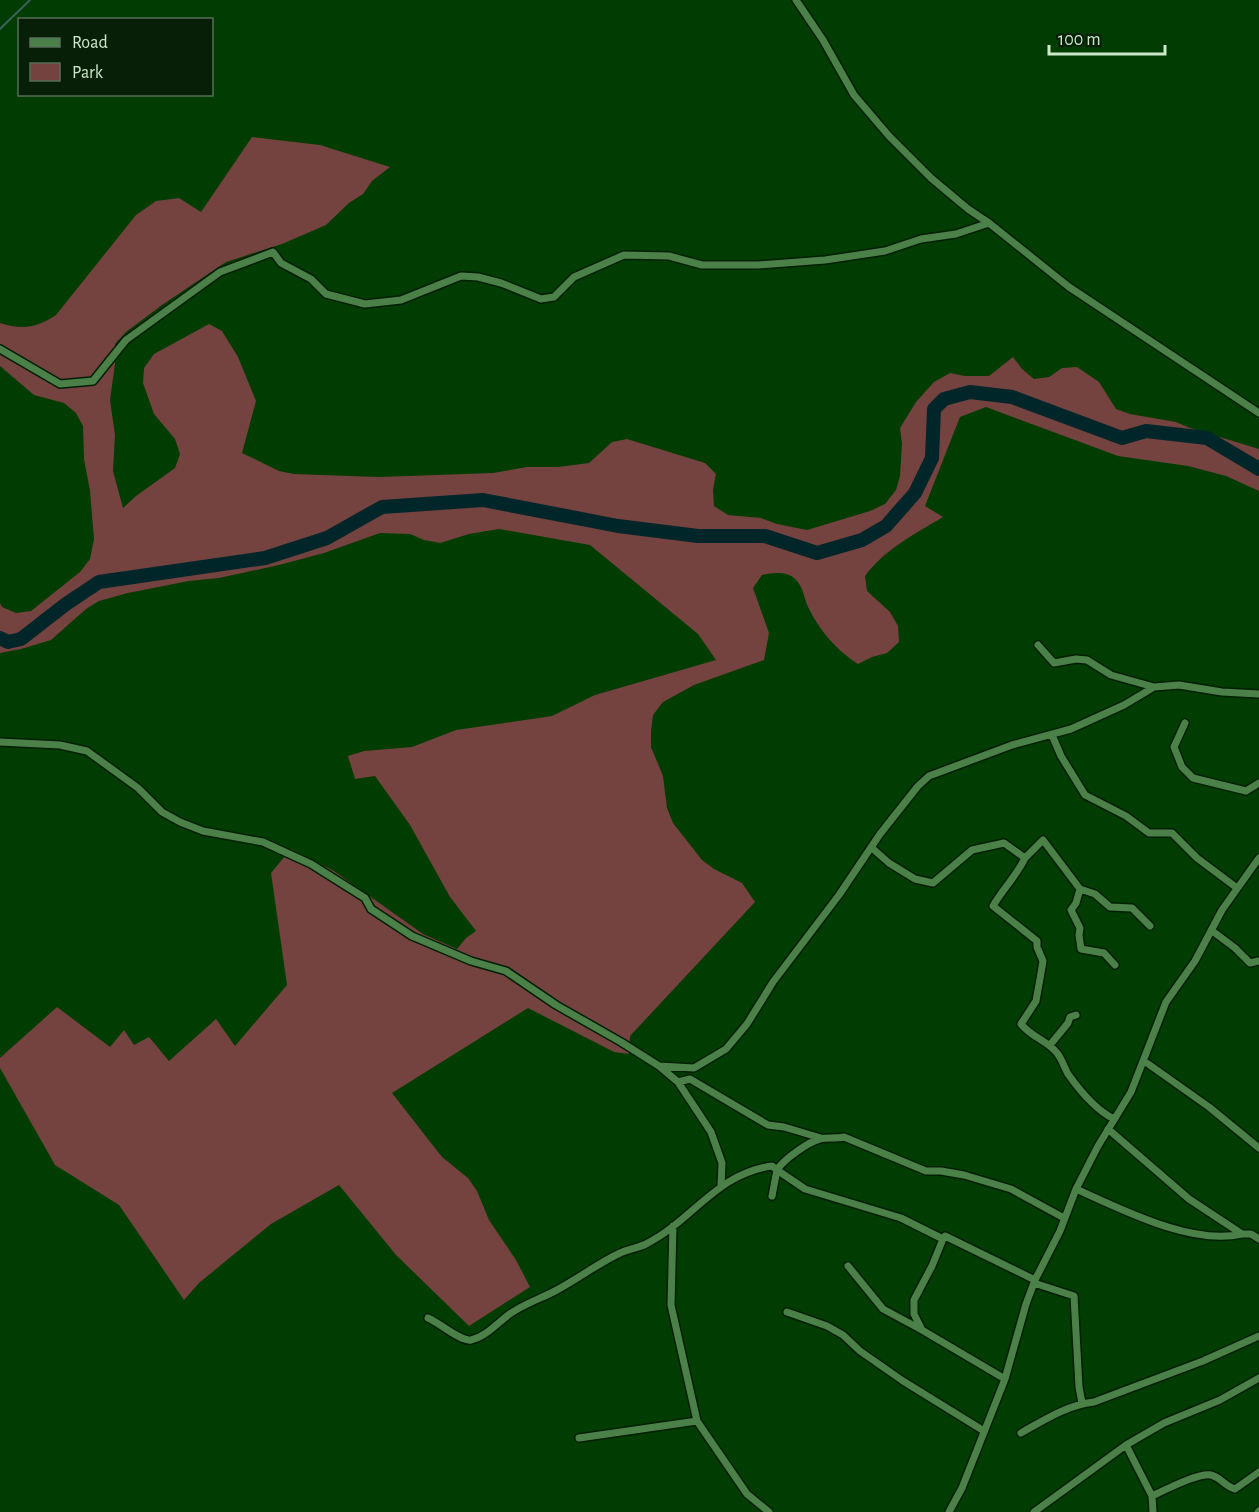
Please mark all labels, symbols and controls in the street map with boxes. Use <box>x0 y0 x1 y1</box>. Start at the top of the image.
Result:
legend <box>18 18 213 96</box>
scale bar <box>1049 18 1164 56</box>
text: 100 m <box>1058 31 1101 49</box>
text: Road <box>72 34 108 52</box>
text: Park <box>72 64 104 82</box>

